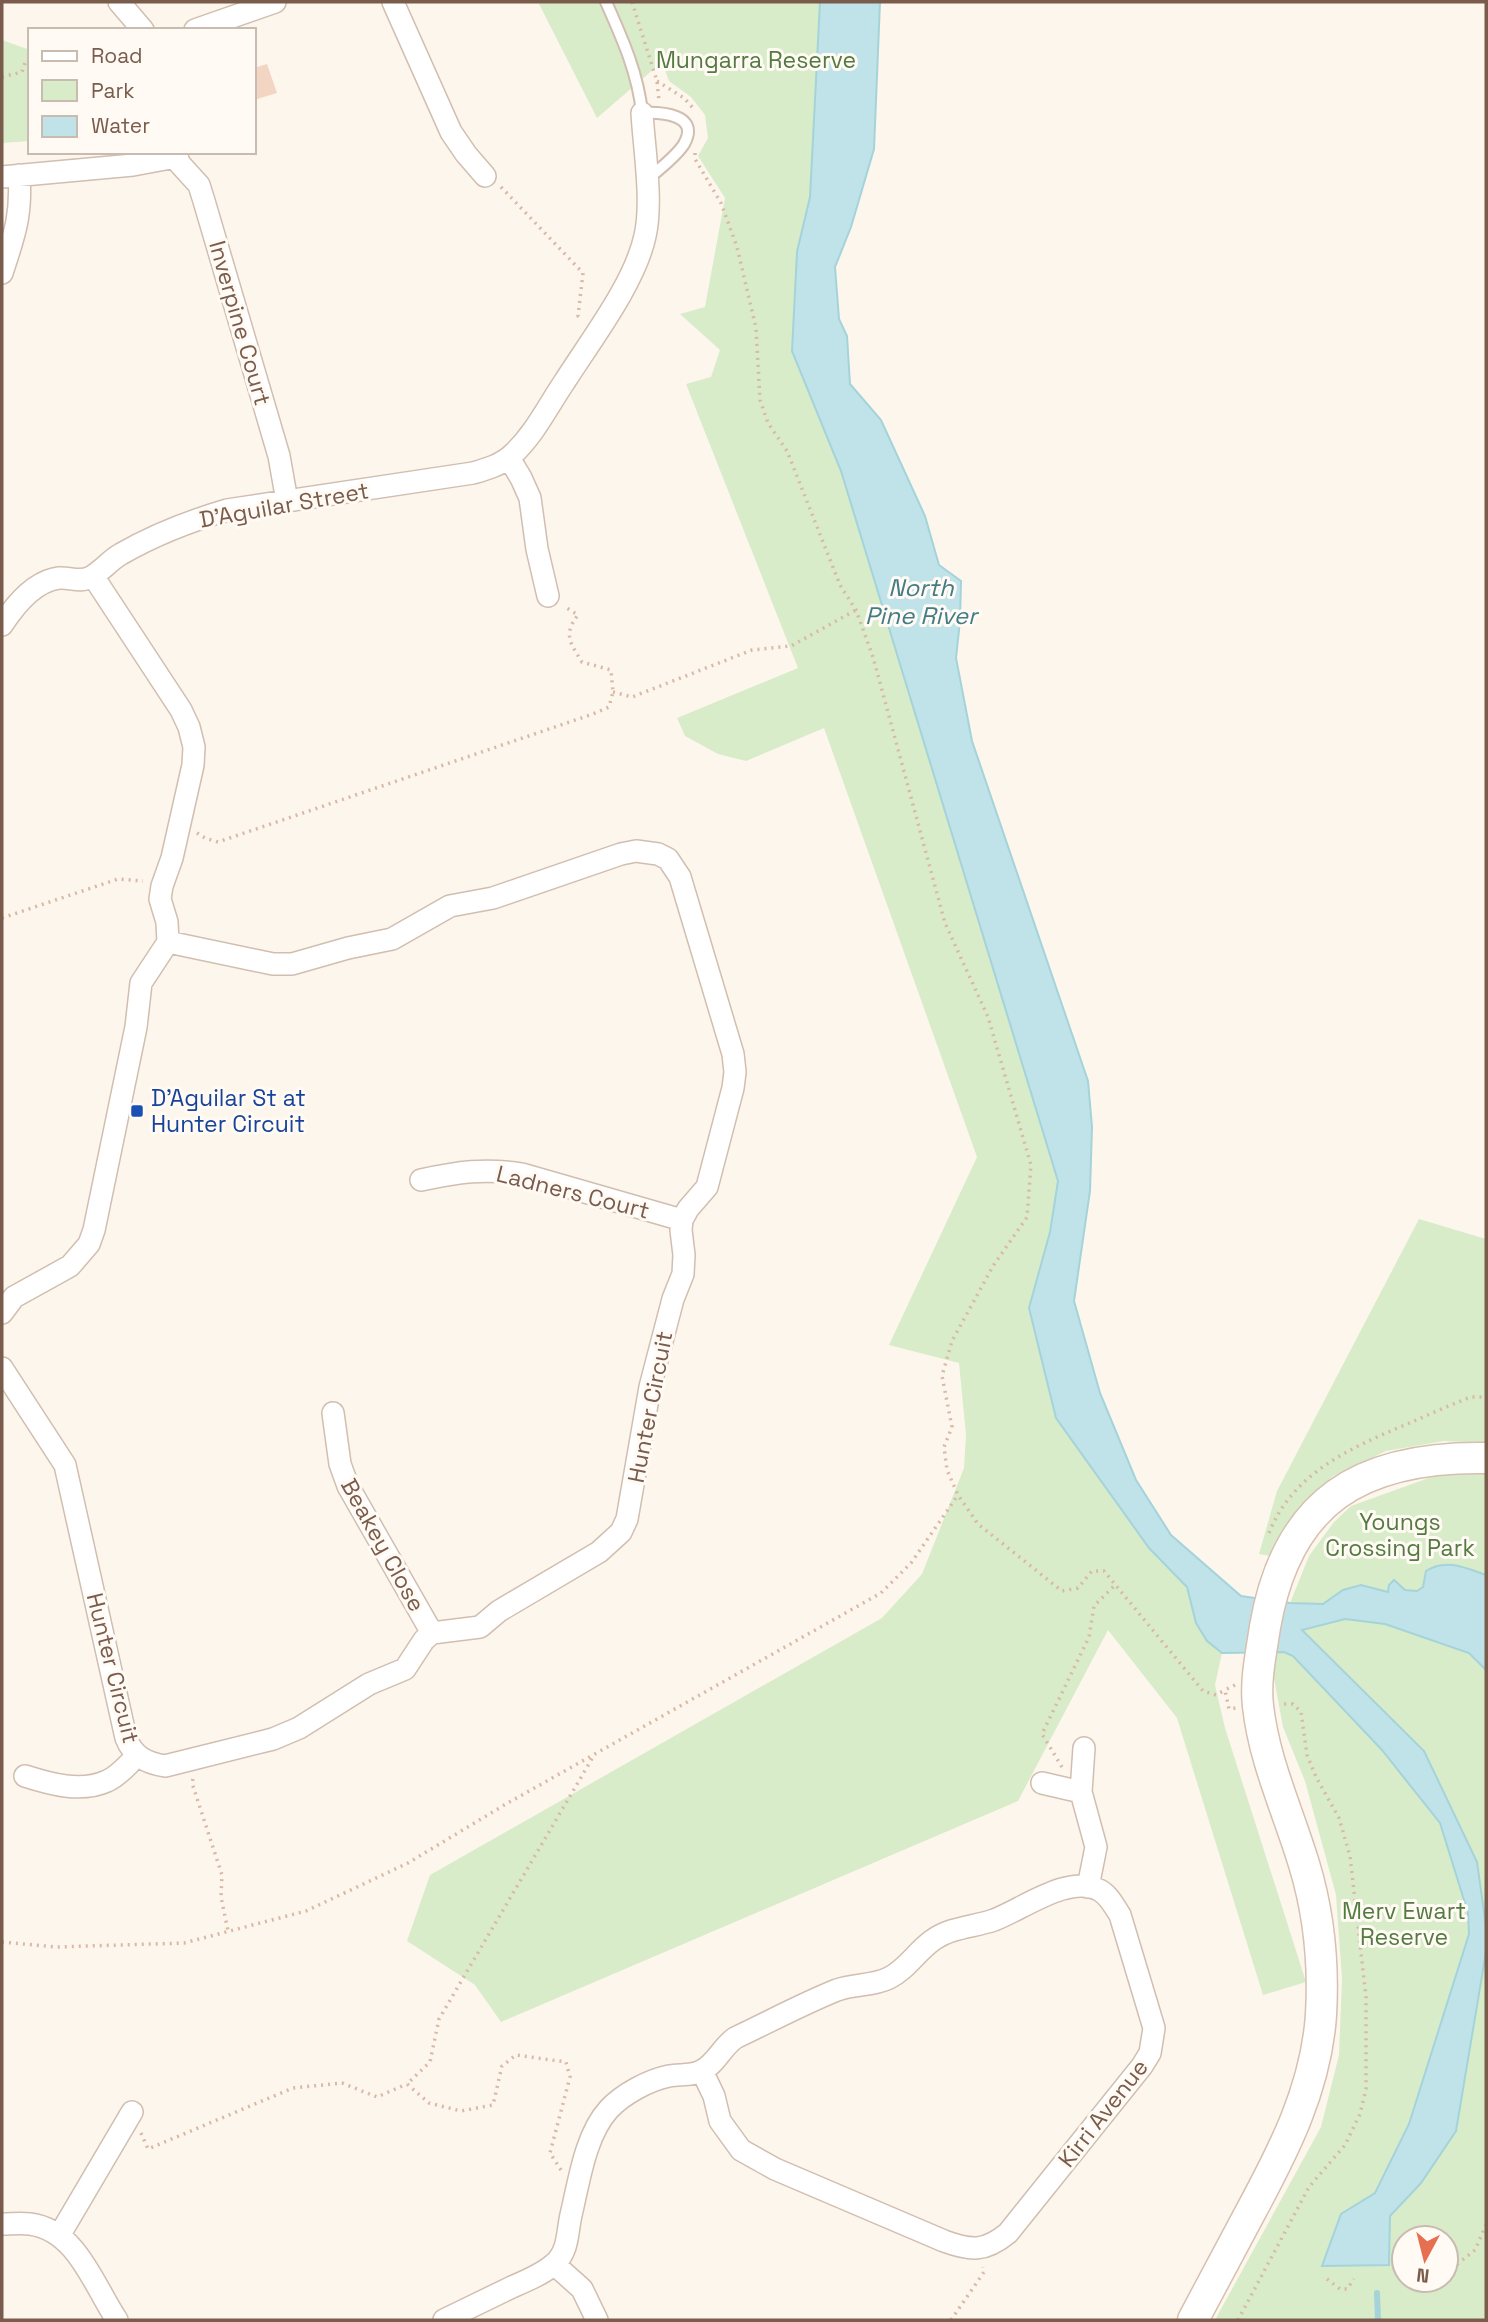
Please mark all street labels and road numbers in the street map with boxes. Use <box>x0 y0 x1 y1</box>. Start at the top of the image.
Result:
street label: Inverpine Court <box>202 237 278 409</box>
street label: D'Aguilar Street <box>197 475 371 535</box>
street label: Ladners Court <box>493 1158 653 1226</box>
street label: Hunter Circuit <box>621 1329 679 1485</box>
street label: Beakey Close <box>334 1473 432 1617</box>
street label: Hunter Circuit <box>80 1590 146 1746</box>
street label: Kirri Avenue <box>1051 2053 1155 2173</box>

